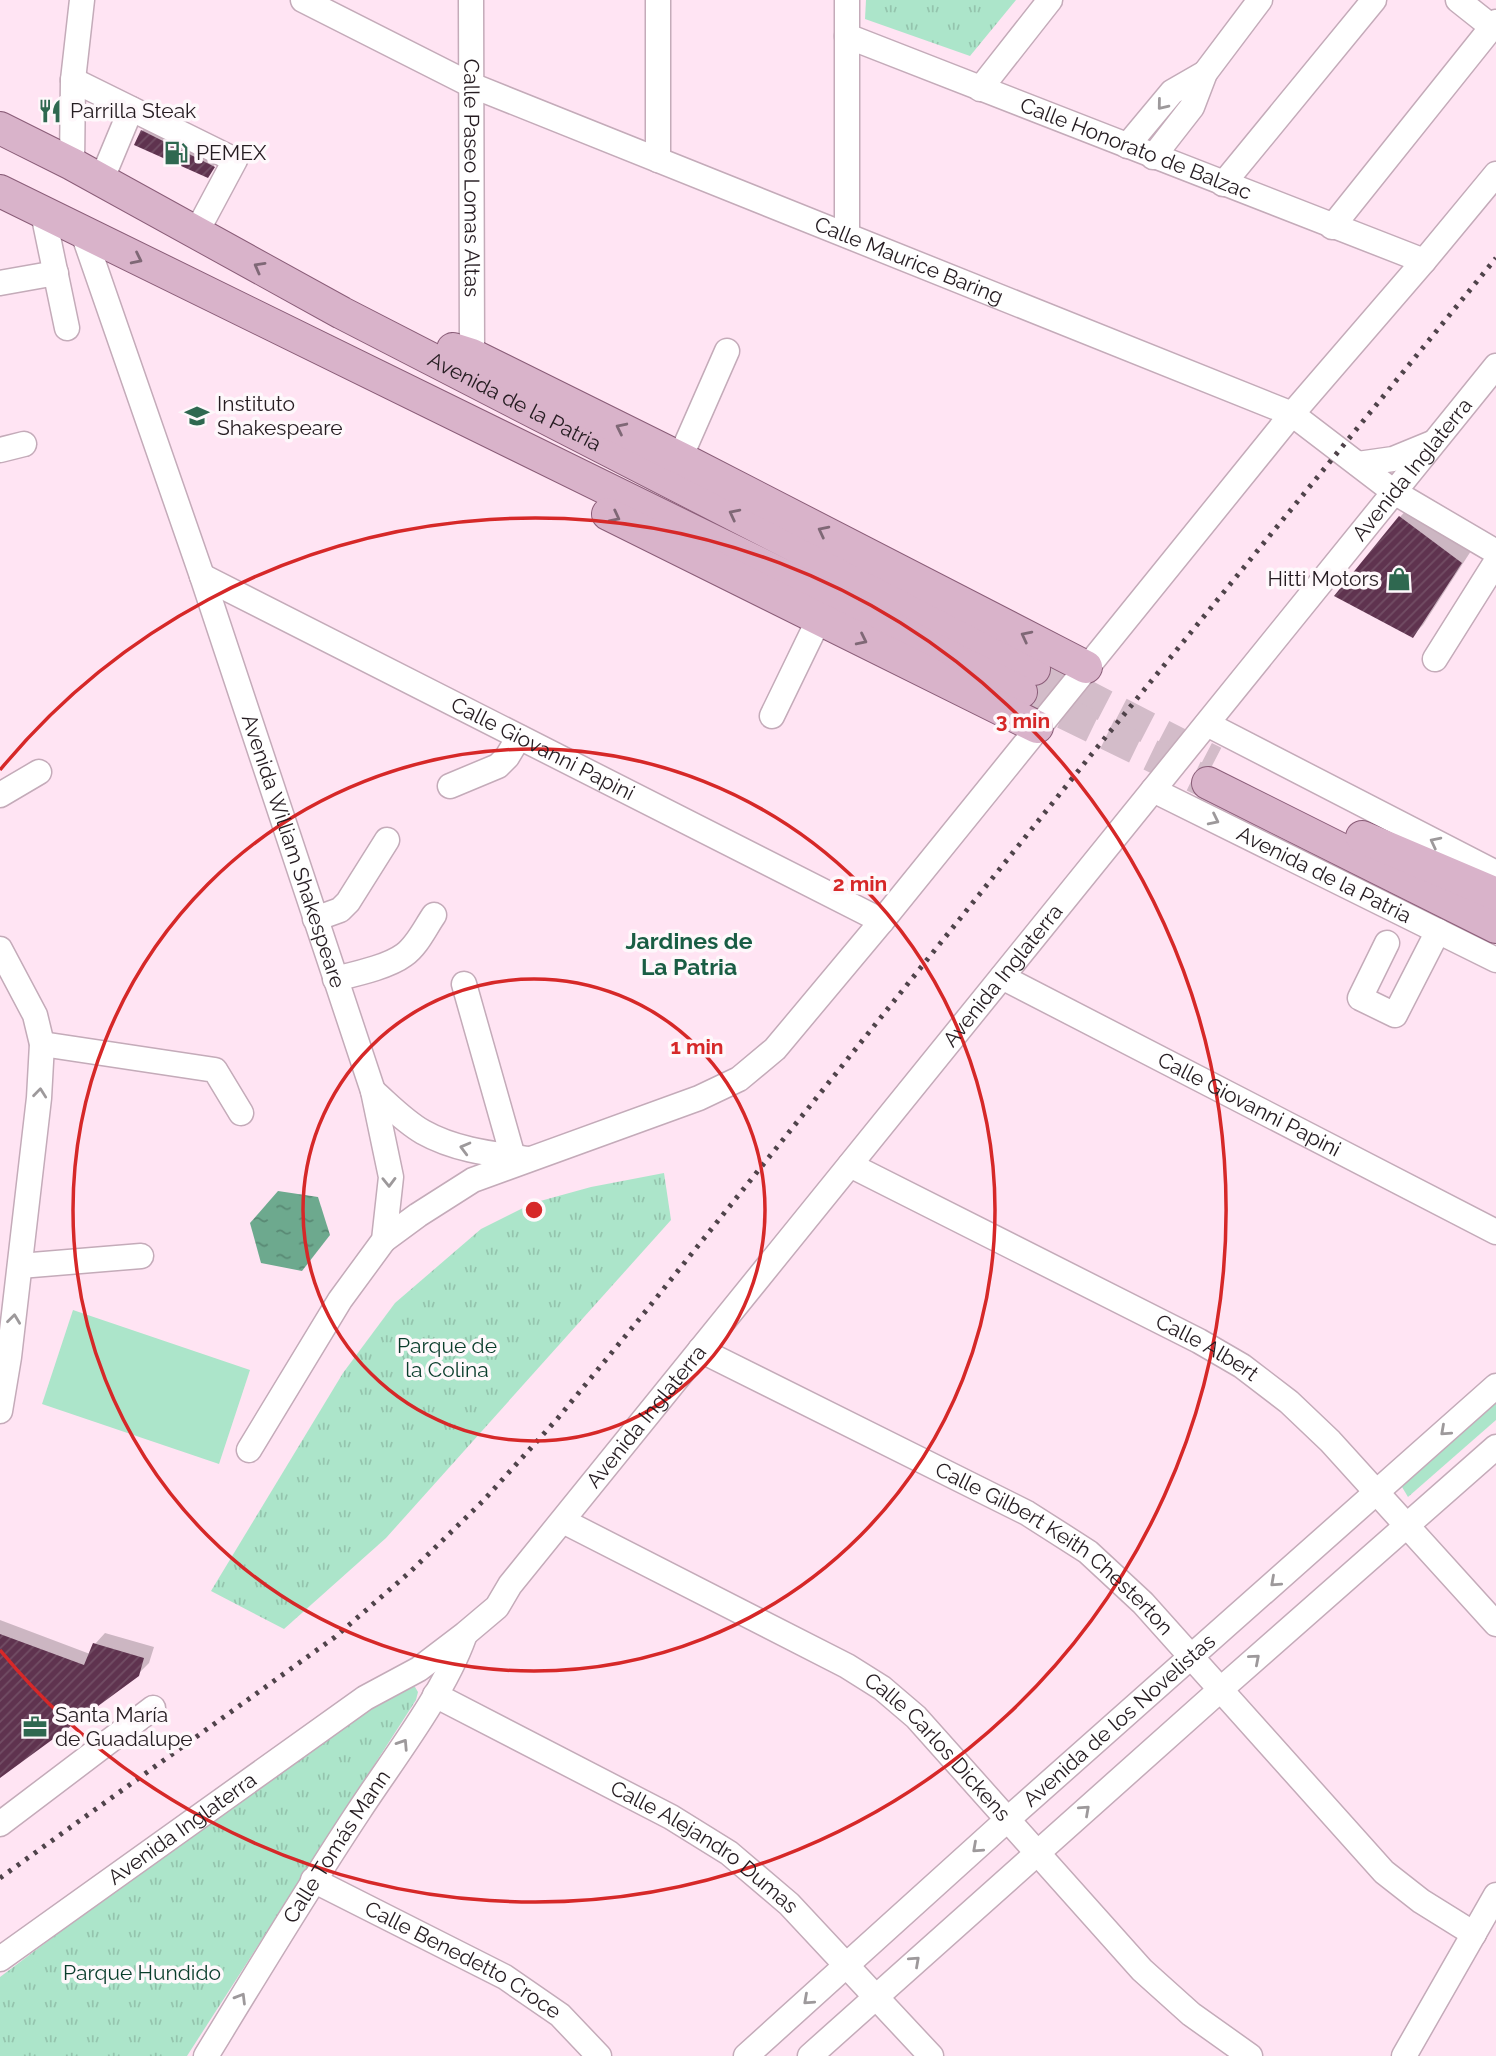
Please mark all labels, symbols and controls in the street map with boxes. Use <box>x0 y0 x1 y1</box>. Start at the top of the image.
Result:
street label: Calle Paseo Lomas Altas <box>459 59 485 297</box>
street label: Calle Honorato de Balzac <box>1017 92 1255 205</box>
one-way arrow <box>1158 96 1170 109</box>
restaurant icon: Parrilla Steak <box>36 97 64 125</box>
place label: Parrilla Steak <box>70 98 196 123</box>
fuel station icon: PEMEX <box>162 139 190 167</box>
place label: PEMEX <box>196 140 267 165</box>
street label: Calle Maurice Baring <box>811 211 1007 309</box>
one-way arrow <box>130 250 142 264</box>
one-way arrow <box>254 262 267 276</box>
street label: Avenida de la Patria <box>424 346 606 456</box>
place label: Instituto Shakespeare <box>217 391 343 440</box>
street label: Avenida Inglaterra <box>1347 393 1477 546</box>
school or university icon: Instituto Shakespeare <box>183 402 211 430</box>
one-way arrow <box>616 423 628 437</box>
one-way arrow <box>607 508 620 522</box>
one-way arrow <box>729 508 741 522</box>
one-way arrow <box>818 526 831 540</box>
shop icon: Hitti Motors <box>1385 565 1413 593</box>
place label: Hitti Motors <box>1267 566 1379 591</box>
one-way arrow <box>1020 630 1033 644</box>
one-way arrow <box>855 632 867 646</box>
street label: Calle Giovanni Papini <box>447 691 639 805</box>
text: 3 min <box>996 708 1050 733</box>
street label: Avenida William Shakespeare <box>237 711 351 991</box>
one-way arrow <box>1207 812 1219 826</box>
street label: Avenida de la Patria <box>1233 821 1416 928</box>
one-way arrow <box>1430 836 1442 850</box>
text: 2 min <box>833 871 887 896</box>
street label: Avenida Inglaterra <box>937 899 1068 1052</box>
district label: Jardines de La Patria <box>626 927 753 980</box>
text: 1 min <box>670 1034 724 1059</box>
street label: Calle Giovanni Papini <box>1154 1047 1345 1162</box>
one-way arrow <box>32 1087 47 1098</box>
one-way arrow <box>459 1142 471 1156</box>
one-way arrow <box>381 1177 397 1187</box>
centre of rings <box>522 1198 546 1222</box>
street label: Calle Albert <box>1152 1308 1264 1386</box>
one-way arrow <box>6 1313 21 1325</box>
park label: Parque de la Colina <box>397 1333 497 1382</box>
street label: Avenida Inglaterra <box>581 1340 711 1493</box>
one-way arrow <box>1440 1423 1453 1435</box>
street label: Calle Gilbert Keith Chesterton <box>931 1456 1179 1640</box>
one-way arrow <box>1270 1574 1283 1587</box>
street label: Avenida de los Novelistas <box>1018 1628 1220 1812</box>
one-way arrow <box>1247 1655 1260 1667</box>
street label: Calle Carlos Dickens <box>860 1667 1016 1826</box>
place label: Santa María de Guadalupe <box>55 1702 193 1751</box>
office icon: Santa María de Guadalupe <box>21 1713 49 1741</box>
one-way arrow <box>395 1739 407 1752</box>
street label: Calle Tomás Mann <box>278 1765 395 1928</box>
street label: Avenida Inglaterra <box>103 1767 261 1890</box>
street label: Calle Alejandro Dumas <box>607 1775 804 1918</box>
one-way arrow <box>1077 1806 1090 1818</box>
one-way arrow <box>972 1839 985 1852</box>
street label: Calle Benedetto Croce <box>361 1895 566 2024</box>
one-way arrow <box>907 1957 920 1970</box>
park label: Parque Hundido <box>63 1960 221 1985</box>
one-way arrow <box>233 1992 246 2005</box>
one-way arrow <box>803 1992 816 2004</box>

